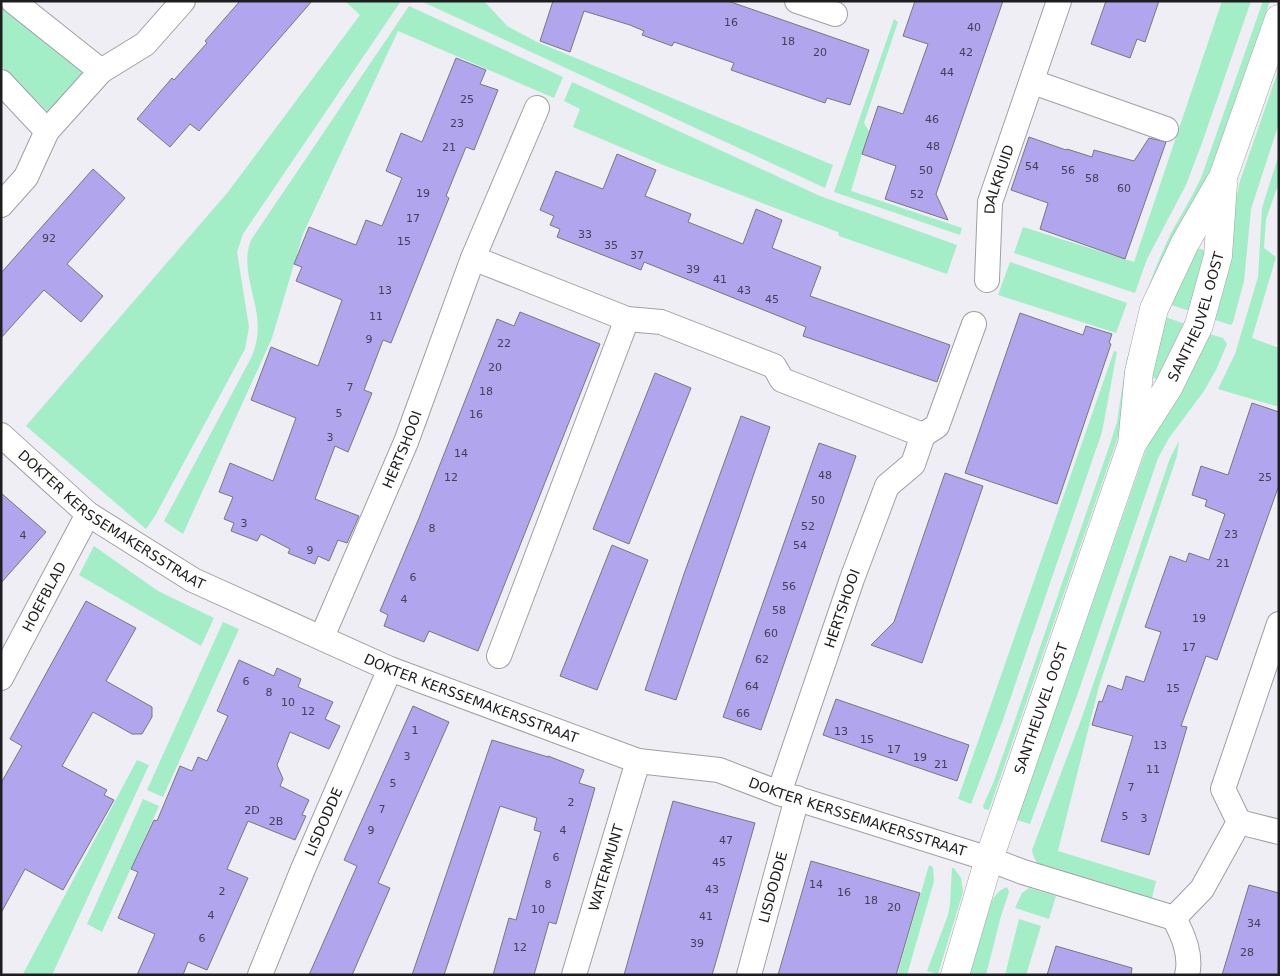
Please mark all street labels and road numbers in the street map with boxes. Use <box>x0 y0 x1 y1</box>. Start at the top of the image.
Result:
street label: DALKRUID <box>982 143 1017 214</box>
street label: SANTHEUVEL OOST <box>1164 250 1227 384</box>
street label: HERTSHOOI <box>379 408 425 491</box>
street label: DOKTER KERSSEMAKERSSTRAAT <box>15 447 208 593</box>
street label: HOEFBLAD <box>19 559 69 634</box>
street label: HERTSHOOI <box>821 567 863 650</box>
street label: SANTHEUVEL OOST <box>1011 640 1071 776</box>
street label: DOKTER KERSSEMAKERSSTRAAT <box>361 650 581 746</box>
street label: DOKTER KERSSEMAKERSSTRAAT <box>746 774 969 860</box>
street label: LISDODDE <box>302 785 345 858</box>
street label: WATERMUNT <box>586 822 627 913</box>
street label: LISDODDE <box>756 850 790 925</box>

